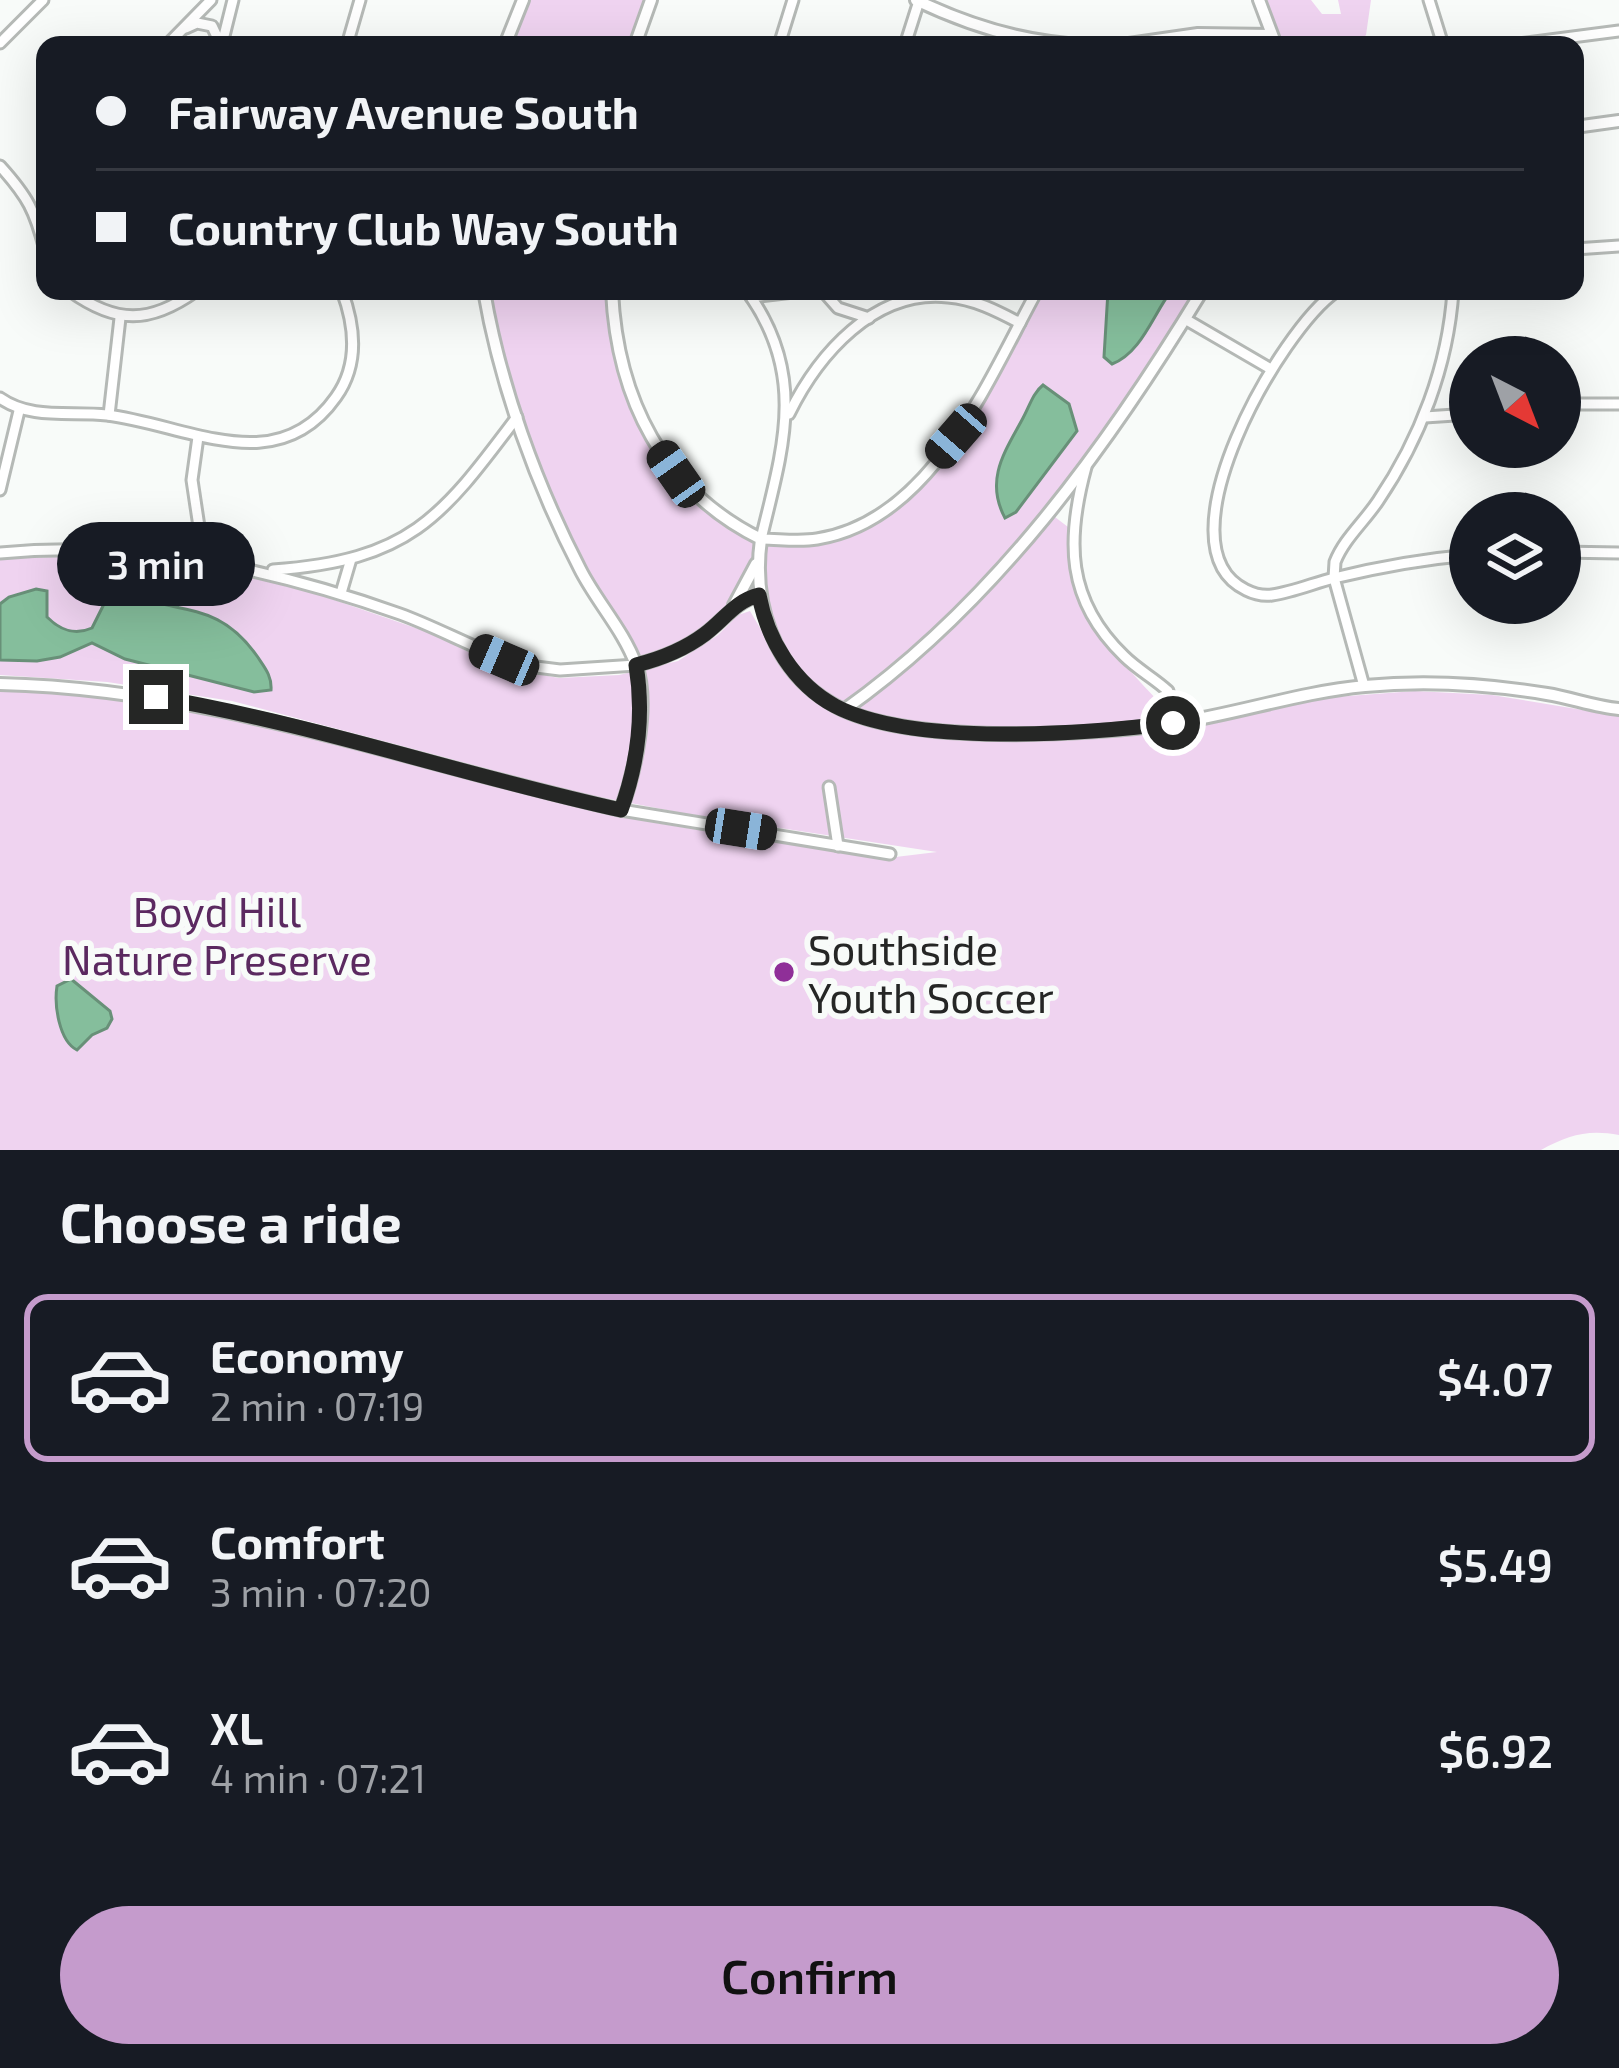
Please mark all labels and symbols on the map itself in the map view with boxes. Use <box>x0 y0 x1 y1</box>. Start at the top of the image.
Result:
north arrow <box>1449 336 1581 468</box>
car <box>919 397 993 475</box>
car <box>641 434 711 514</box>
callout: 3 min <box>57 523 255 607</box>
car <box>464 629 544 691</box>
route end <box>129 670 183 724</box>
route start <box>1146 696 1200 750</box>
car <box>703 806 779 852</box>
park label: Boyd Hill Nature Preserve <box>62 885 372 983</box>
place label: Southside Youth Soccer <box>808 923 1054 1021</box>
marker: Southside Youth Soccer <box>771 959 797 985</box>

